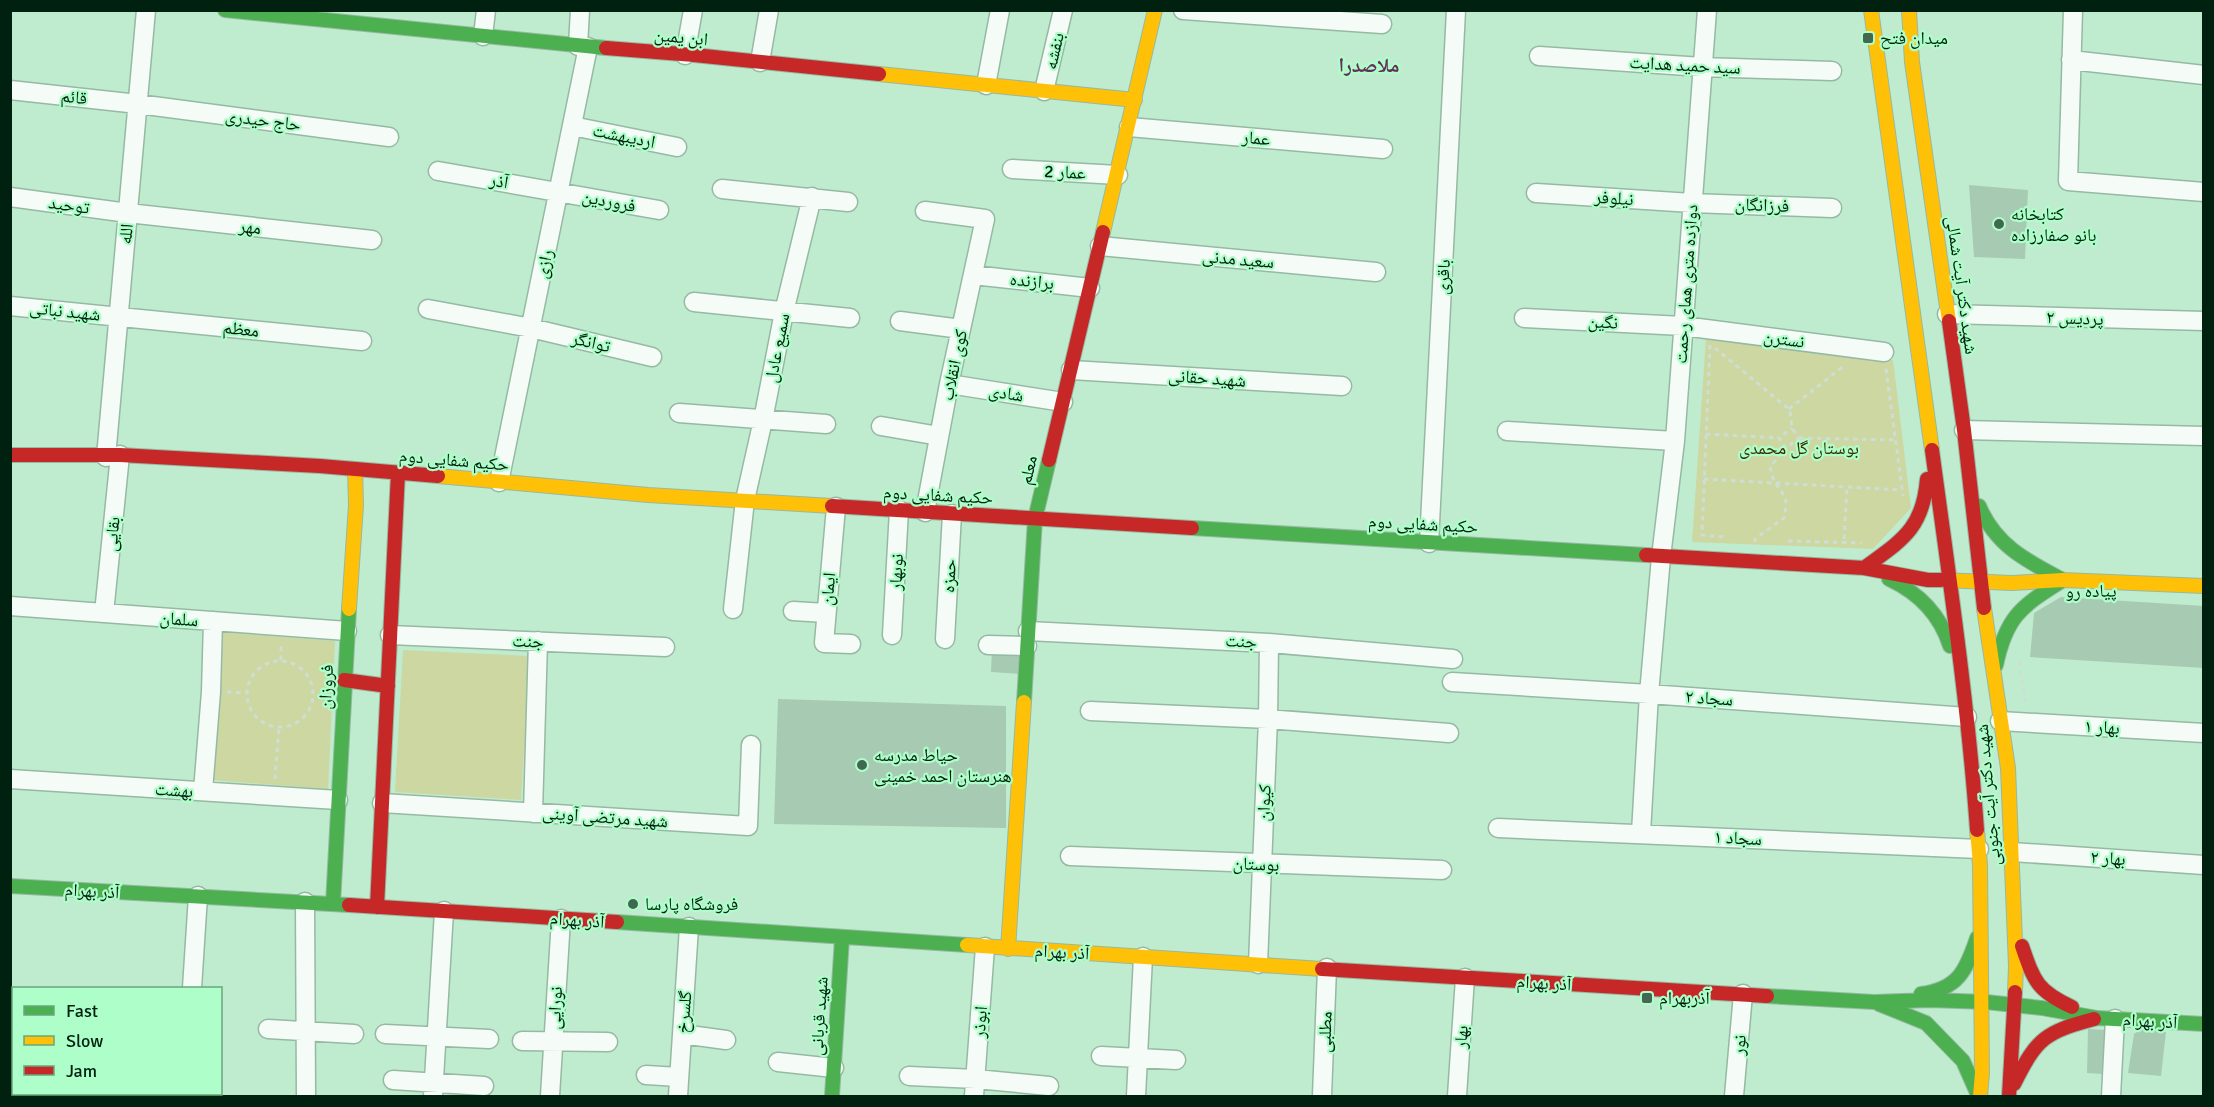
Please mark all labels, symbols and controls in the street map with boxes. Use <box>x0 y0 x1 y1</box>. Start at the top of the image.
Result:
street label: ابن یمین <box>653 24 709 50</box>
place label: میدان فتح <box>1880 27 1948 50</box>
street label: بنفشه <box>1039 30 1069 72</box>
marker: میدان فتح <box>1861 31 1875 45</box>
street label: سید حمید هدایت <box>1629 51 1741 79</box>
district label: ملاصدرا <box>1339 53 1399 78</box>
street label: قائم <box>60 85 88 110</box>
street label: حاج حیدری <box>224 104 302 137</box>
street label: اردیبهشت <box>591 119 657 153</box>
street label: عمار <box>1240 126 1271 150</box>
street label: عمار 2 <box>1044 160 1086 184</box>
street label: آذر <box>487 168 511 194</box>
street label: فروردین <box>580 185 638 217</box>
street label: نیلوفر <box>1593 186 1634 210</box>
street label: توحید <box>47 191 91 219</box>
street label: فرزانگان <box>1734 193 1790 217</box>
place label: کتابخانه بانو صفارزاده <box>2011 203 2097 246</box>
street label: دوازده متری همای رحمت <box>1669 204 1703 364</box>
street label: شهید دکتر آیت شمالی <box>1941 214 1983 356</box>
street label: مهر <box>237 215 262 239</box>
marker: کتابخانه بانو صفارزاده <box>1992 217 2006 231</box>
street label: الله <box>114 223 138 245</box>
street label: سعید مدنی <box>1201 245 1275 273</box>
street label: رازی <box>530 247 558 281</box>
street label: باقری <box>1431 259 1455 295</box>
street label: برازنده <box>1009 268 1055 294</box>
street label: شهید نباتی <box>29 296 101 326</box>
street label: پردیس ۲ <box>2046 306 2104 330</box>
street label: نگین <box>1587 310 1619 334</box>
street label: سمیع عادل <box>760 311 795 385</box>
street label: معظم <box>222 316 260 343</box>
street label: نسترن <box>1762 325 1806 353</box>
street label: توانگر <box>568 327 613 357</box>
street label: کوی انقلاب <box>936 327 972 403</box>
street label: شهید حقانی <box>1167 364 1247 392</box>
street label: شادی <box>987 379 1025 407</box>
park label: بوستان گل محمدی <box>1739 437 1859 459</box>
street label: حکیم شفایی دوم <box>398 444 510 477</box>
street label: معلم <box>1014 453 1043 487</box>
street label: حکیم شفایی دوم <box>882 481 994 510</box>
street label: حکیم شفایی دوم <box>1367 510 1479 539</box>
street label: بقایی <box>99 515 125 553</box>
street label: نوبهار <box>884 553 908 592</box>
street label: حمزه <box>937 559 961 593</box>
street label: ایمان <box>816 572 840 606</box>
street label: پیاده رو <box>2065 580 2117 603</box>
street label: سلمان <box>159 607 199 631</box>
street label: جنت <box>512 629 544 653</box>
street label: جنت <box>1225 629 1257 653</box>
street label: فروزان <box>314 664 338 710</box>
street label: سجاد ۲ <box>1684 685 1734 711</box>
street label: بهار ۱ <box>2084 715 2120 739</box>
street label: شهید دکتر آیت جنوبی <box>1971 723 2005 867</box>
place label: حیاط مدرسه هنرستان احمد خمینی <box>874 744 1012 787</box>
marker: حیاط مدرسه هنرستان احمد خمینی <box>855 758 869 772</box>
street label: بهشت <box>154 778 194 802</box>
street label: کیوان <box>1252 784 1276 822</box>
street label: شهید مرتضی آوینی <box>541 802 669 832</box>
street label: سجاد ۱ <box>1714 826 1762 850</box>
street label: بهار ۲ <box>2090 846 2126 870</box>
street label: بوستان <box>1232 852 1280 876</box>
street label: آذر بهرام <box>64 879 120 904</box>
place label: فروشگاه پارسا <box>645 893 738 915</box>
marker: فروشگاه پارسا <box>626 897 640 911</box>
street label: آذر بهرام <box>549 907 606 934</box>
street label: آذر بهرام <box>1034 940 1090 965</box>
street label: آذر بهرام <box>1516 971 1572 996</box>
street label: شهید قربانی <box>805 976 833 1056</box>
street label: نورایی <box>543 986 567 1030</box>
legend <box>12 987 222 1095</box>
place label: آذربهرام <box>1659 987 1710 1010</box>
street label: گلسرخ <box>672 989 697 1034</box>
marker: آذربهرام <box>1640 991 1654 1005</box>
text: Fast <box>66 1000 98 1022</box>
street label: ابوذر <box>968 1005 992 1040</box>
street label: آذر بهرام <box>2122 1009 2178 1034</box>
street label: مطلبی <box>1313 1011 1337 1053</box>
street label: بهار <box>1449 1025 1473 1050</box>
text: Slow <box>66 1030 103 1052</box>
street label: نور <box>1727 1034 1751 1057</box>
text: Jam <box>66 1060 97 1082</box>

